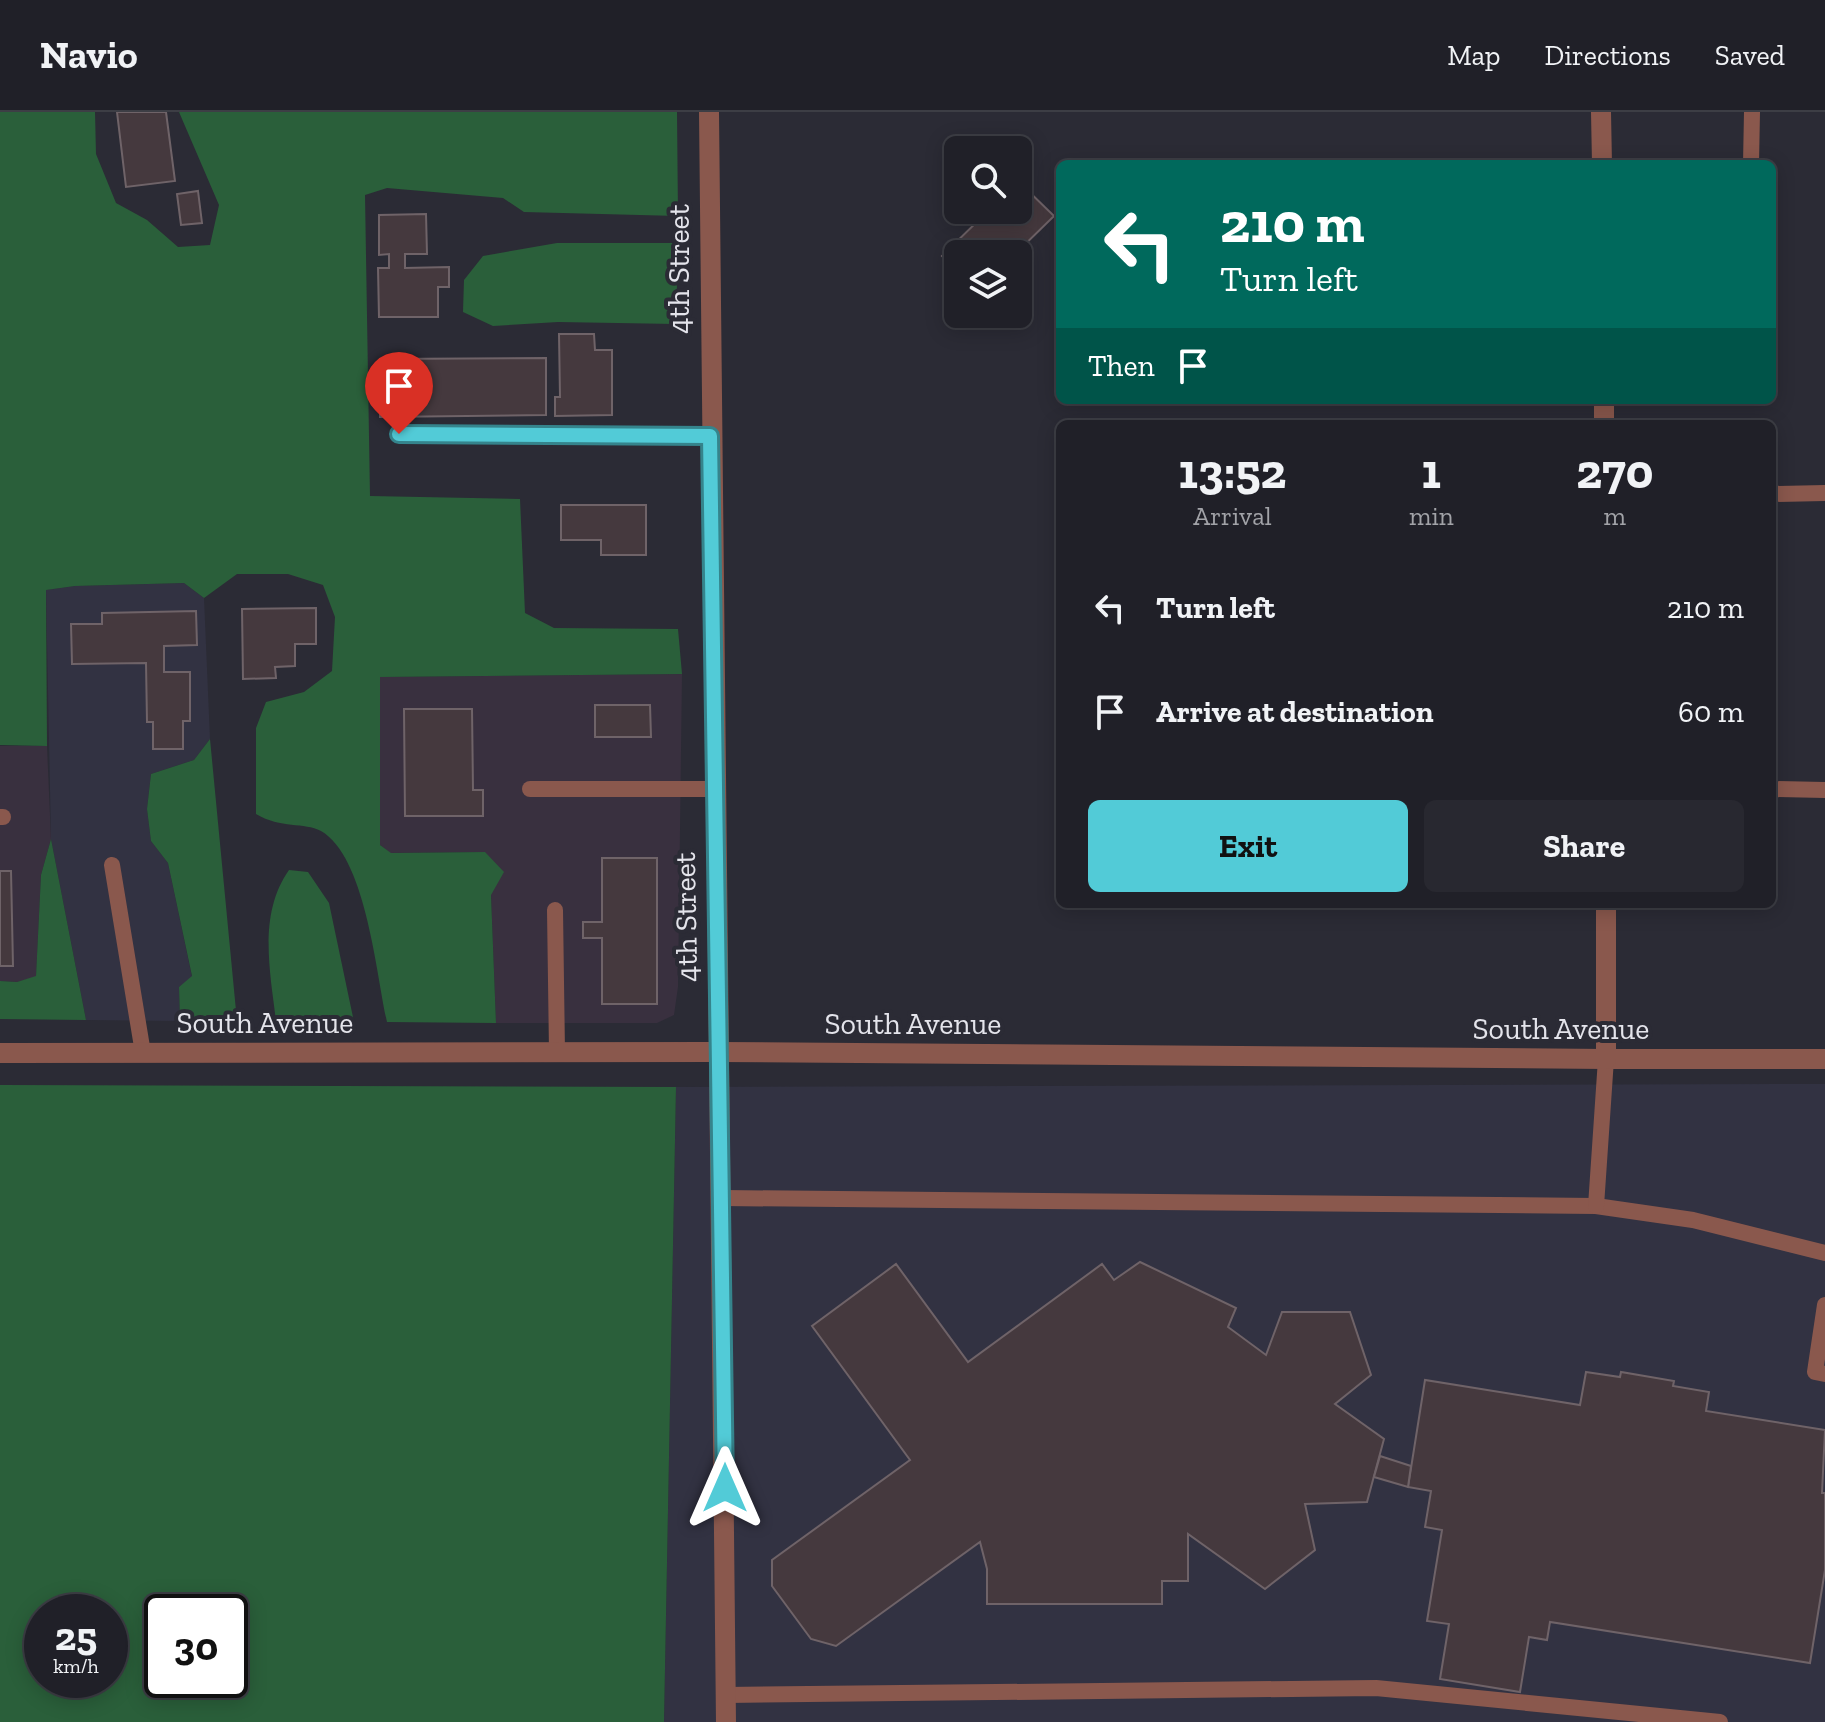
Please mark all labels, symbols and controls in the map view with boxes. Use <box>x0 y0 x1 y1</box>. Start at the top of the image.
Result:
text: Navio <box>40 32 138 78</box>
text: Map <box>1447 39 1500 72</box>
text: Directions <box>1544 39 1671 72</box>
text: Saved <box>1715 39 1785 72</box>
map controls <box>944 136 1032 328</box>
button: search <box>944 136 1032 224</box>
text: 210 m <box>1220 189 1364 256</box>
icon: left <box>1088 192 1192 296</box>
street label: 4th Street <box>661 204 697 334</box>
button: layers <box>944 240 1032 328</box>
text: Turn left <box>1220 257 1358 300</box>
icon: arrive <box>1171 344 1215 388</box>
text: Then <box>1088 348 1155 384</box>
pin <box>365 352 433 434</box>
icon: arrive <box>377 364 421 408</box>
text: 13:52 <box>1179 443 1286 500</box>
text: 1 <box>1422 443 1441 500</box>
text: 270 <box>1576 443 1653 500</box>
text: Arrival <box>1193 500 1272 532</box>
text: min <box>1409 500 1454 532</box>
text: m <box>1604 500 1626 532</box>
icon: left <box>1088 586 1132 630</box>
text: Turn left <box>1156 590 1275 626</box>
text: 210 m <box>1667 590 1744 626</box>
icon: arrive <box>1088 690 1132 734</box>
text: Arrive at destination <box>1156 694 1433 730</box>
text: 60 m <box>1678 694 1744 730</box>
button: Exit <box>1088 800 1408 892</box>
button: Share <box>1424 800 1744 892</box>
street label: 4th Street <box>667 852 705 982</box>
street label: South Avenue <box>177 1005 353 1041</box>
street label: South Avenue <box>825 1006 1001 1042</box>
street label: South Avenue <box>1473 1011 1649 1047</box>
position arrow <box>683 1446 767 1530</box>
speed limit sign: 30 <box>144 1594 248 1698</box>
text: 25 <box>55 1612 97 1660</box>
text: km/h <box>53 1654 99 1678</box>

